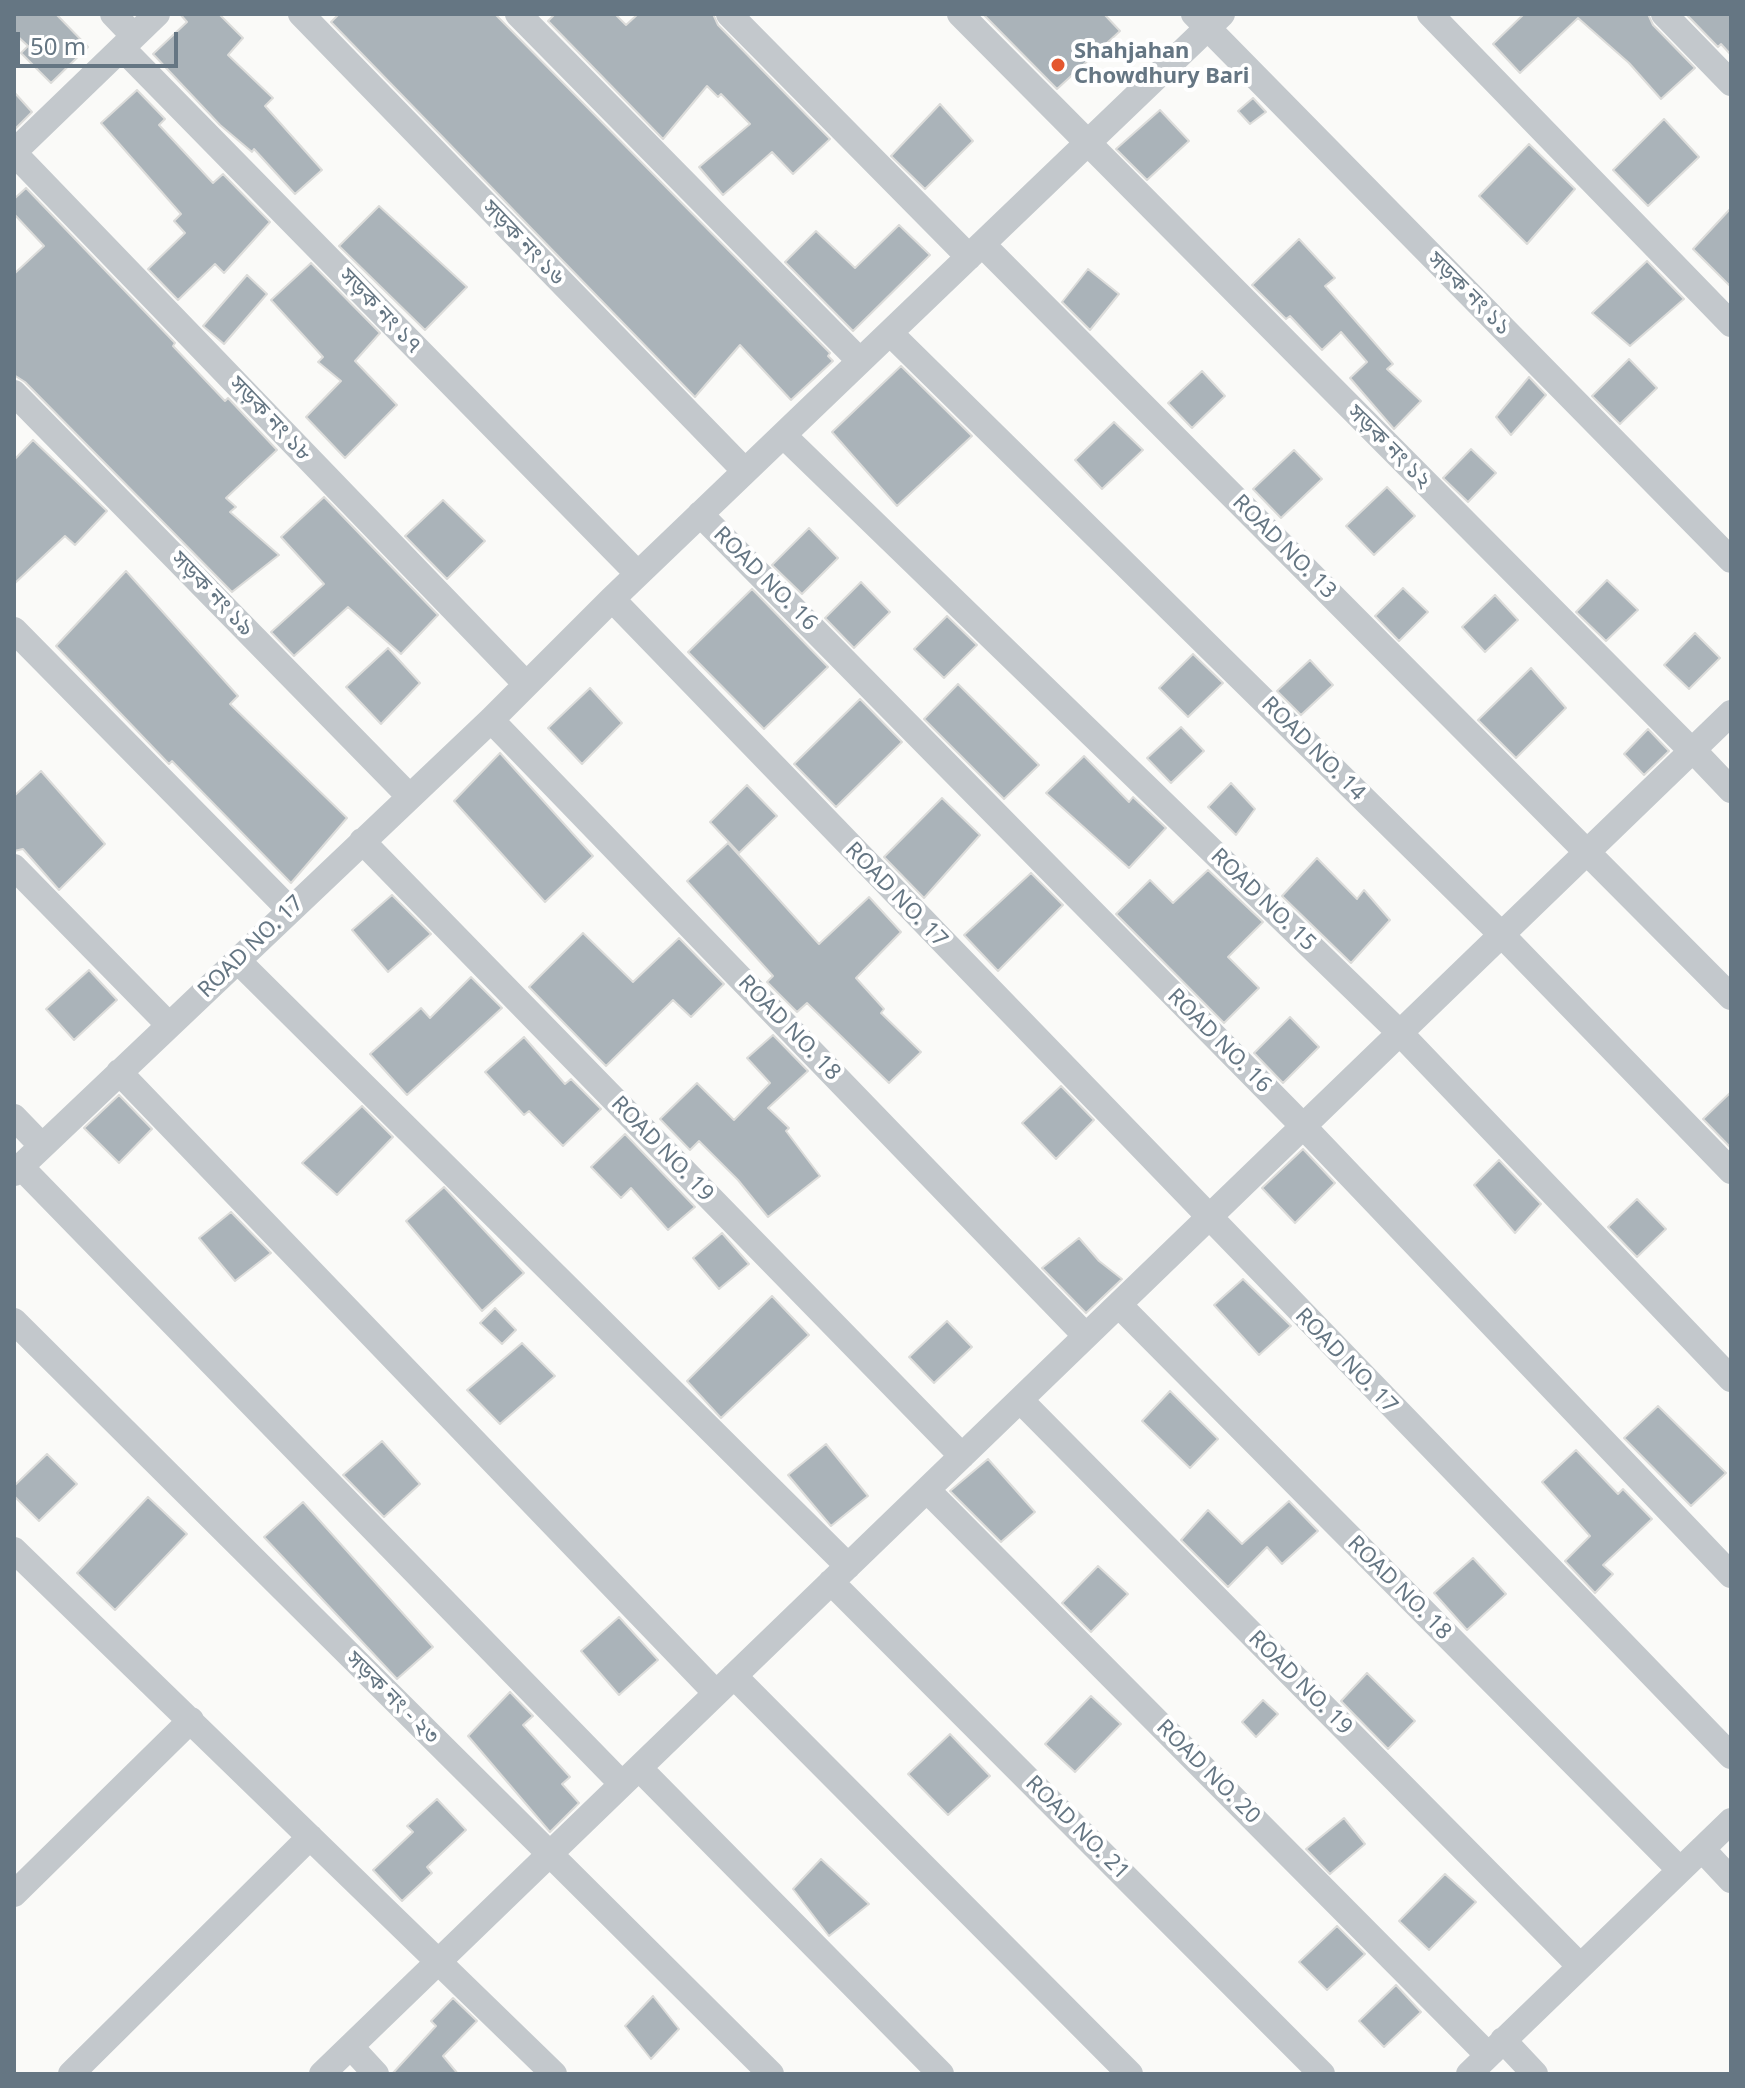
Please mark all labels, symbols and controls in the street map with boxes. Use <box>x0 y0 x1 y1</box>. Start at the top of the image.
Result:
scale bar <box>20 16 182 66</box>
text: 50 m <box>30 29 86 62</box>
place label: Shahjahan Chowdhury Bari <box>1074 39 1249 90</box>
marker: Shahjahan Chowdhury Bari <box>1049 56 1067 74</box>
street label: সড়ক নং ১৬ <box>476 195 570 291</box>
street label: সড়ক নং ১১ <box>1422 247 1516 341</box>
street label: সড়ক নং ১৭ <box>333 263 427 359</box>
street label: সড়ক নং ১৮ <box>223 371 317 467</box>
street label: সড়ক নং ১২ <box>1342 400 1436 494</box>
street label: ROAD NO. 13 <box>1227 490 1341 604</box>
street label: ROAD NO. 16 <box>708 522 822 636</box>
street label: সড়ক নং ১৯ <box>165 546 259 642</box>
street label: ROAD NO. 14 <box>1256 692 1370 806</box>
street label: ROAD NO. 17 <box>839 837 953 953</box>
street label: ROAD NO. 15 <box>1205 843 1321 957</box>
street label: ROAD NO. 17 <box>193 890 309 1004</box>
street label: ROAD NO. 18 <box>732 970 846 1086</box>
street label: ROAD NO. 16 <box>1162 984 1276 1098</box>
street label: ROAD NO. 19 <box>605 1091 719 1207</box>
street label: ROAD NO. 17 <box>1289 1303 1403 1419</box>
street label: ROAD NO. 18 <box>1342 1531 1456 1645</box>
street label: ROAD NO. 19 <box>1243 1626 1357 1740</box>
street label: সড়ক নং - ২৩ <box>340 1646 444 1750</box>
street label: ROAD NO. 20 <box>1151 1715 1265 1829</box>
street label: ROAD NO. 21 <box>1020 1771 1134 1885</box>

